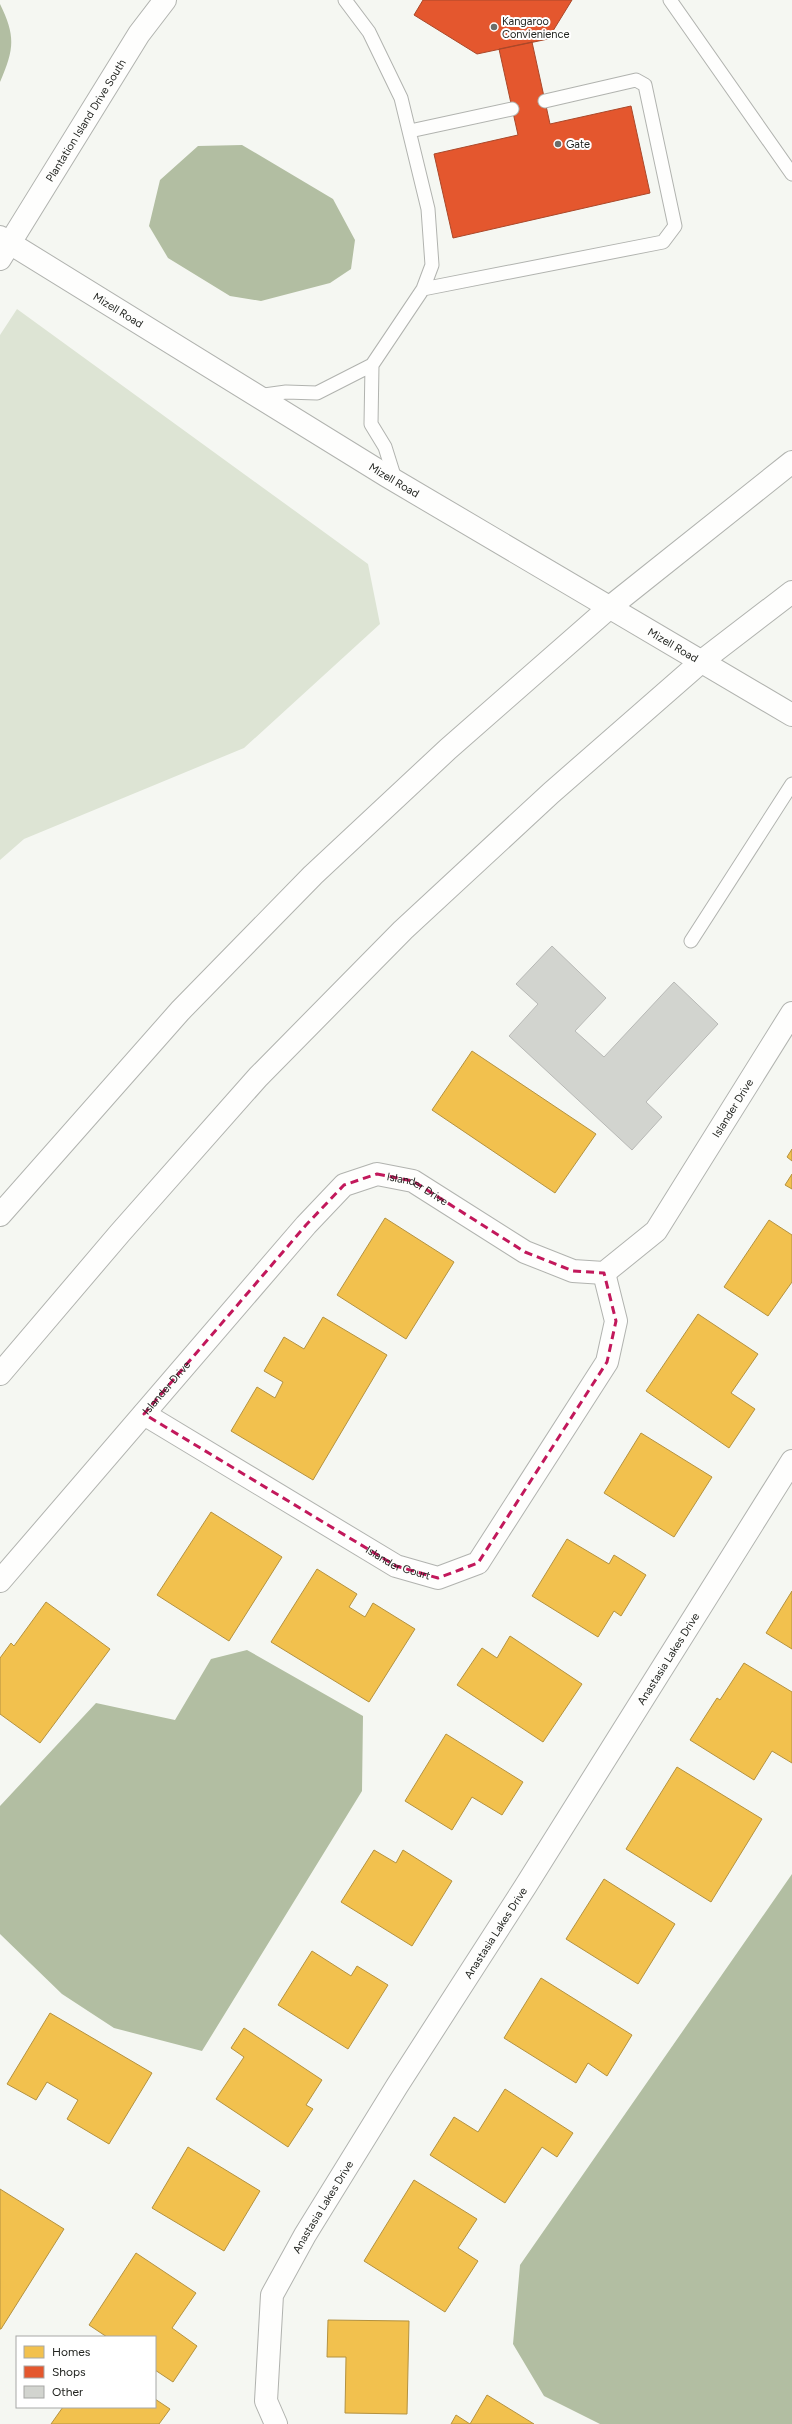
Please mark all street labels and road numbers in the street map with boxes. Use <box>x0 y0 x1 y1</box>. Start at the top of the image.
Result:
street label: Plantation Island Drive South <box>43 57 129 184</box>
street label: Mizell Road <box>91 290 145 331</box>
street label: Mizell Road <box>366 460 421 500</box>
street label: Mizell Road <box>645 625 700 665</box>
street label: Islander Drive <box>710 1077 756 1140</box>
street label: Islander Drive <box>386 1170 450 1208</box>
street label: Islander Drive <box>140 1358 193 1417</box>
street label: Islander Court <box>363 1543 432 1582</box>
street label: Anastasia Lakes Drive <box>635 1610 702 1707</box>
street label: Anastasia Lakes Drive <box>462 1885 530 1981</box>
street label: Anastasia Lakes Drive <box>290 2158 356 2256</box>

